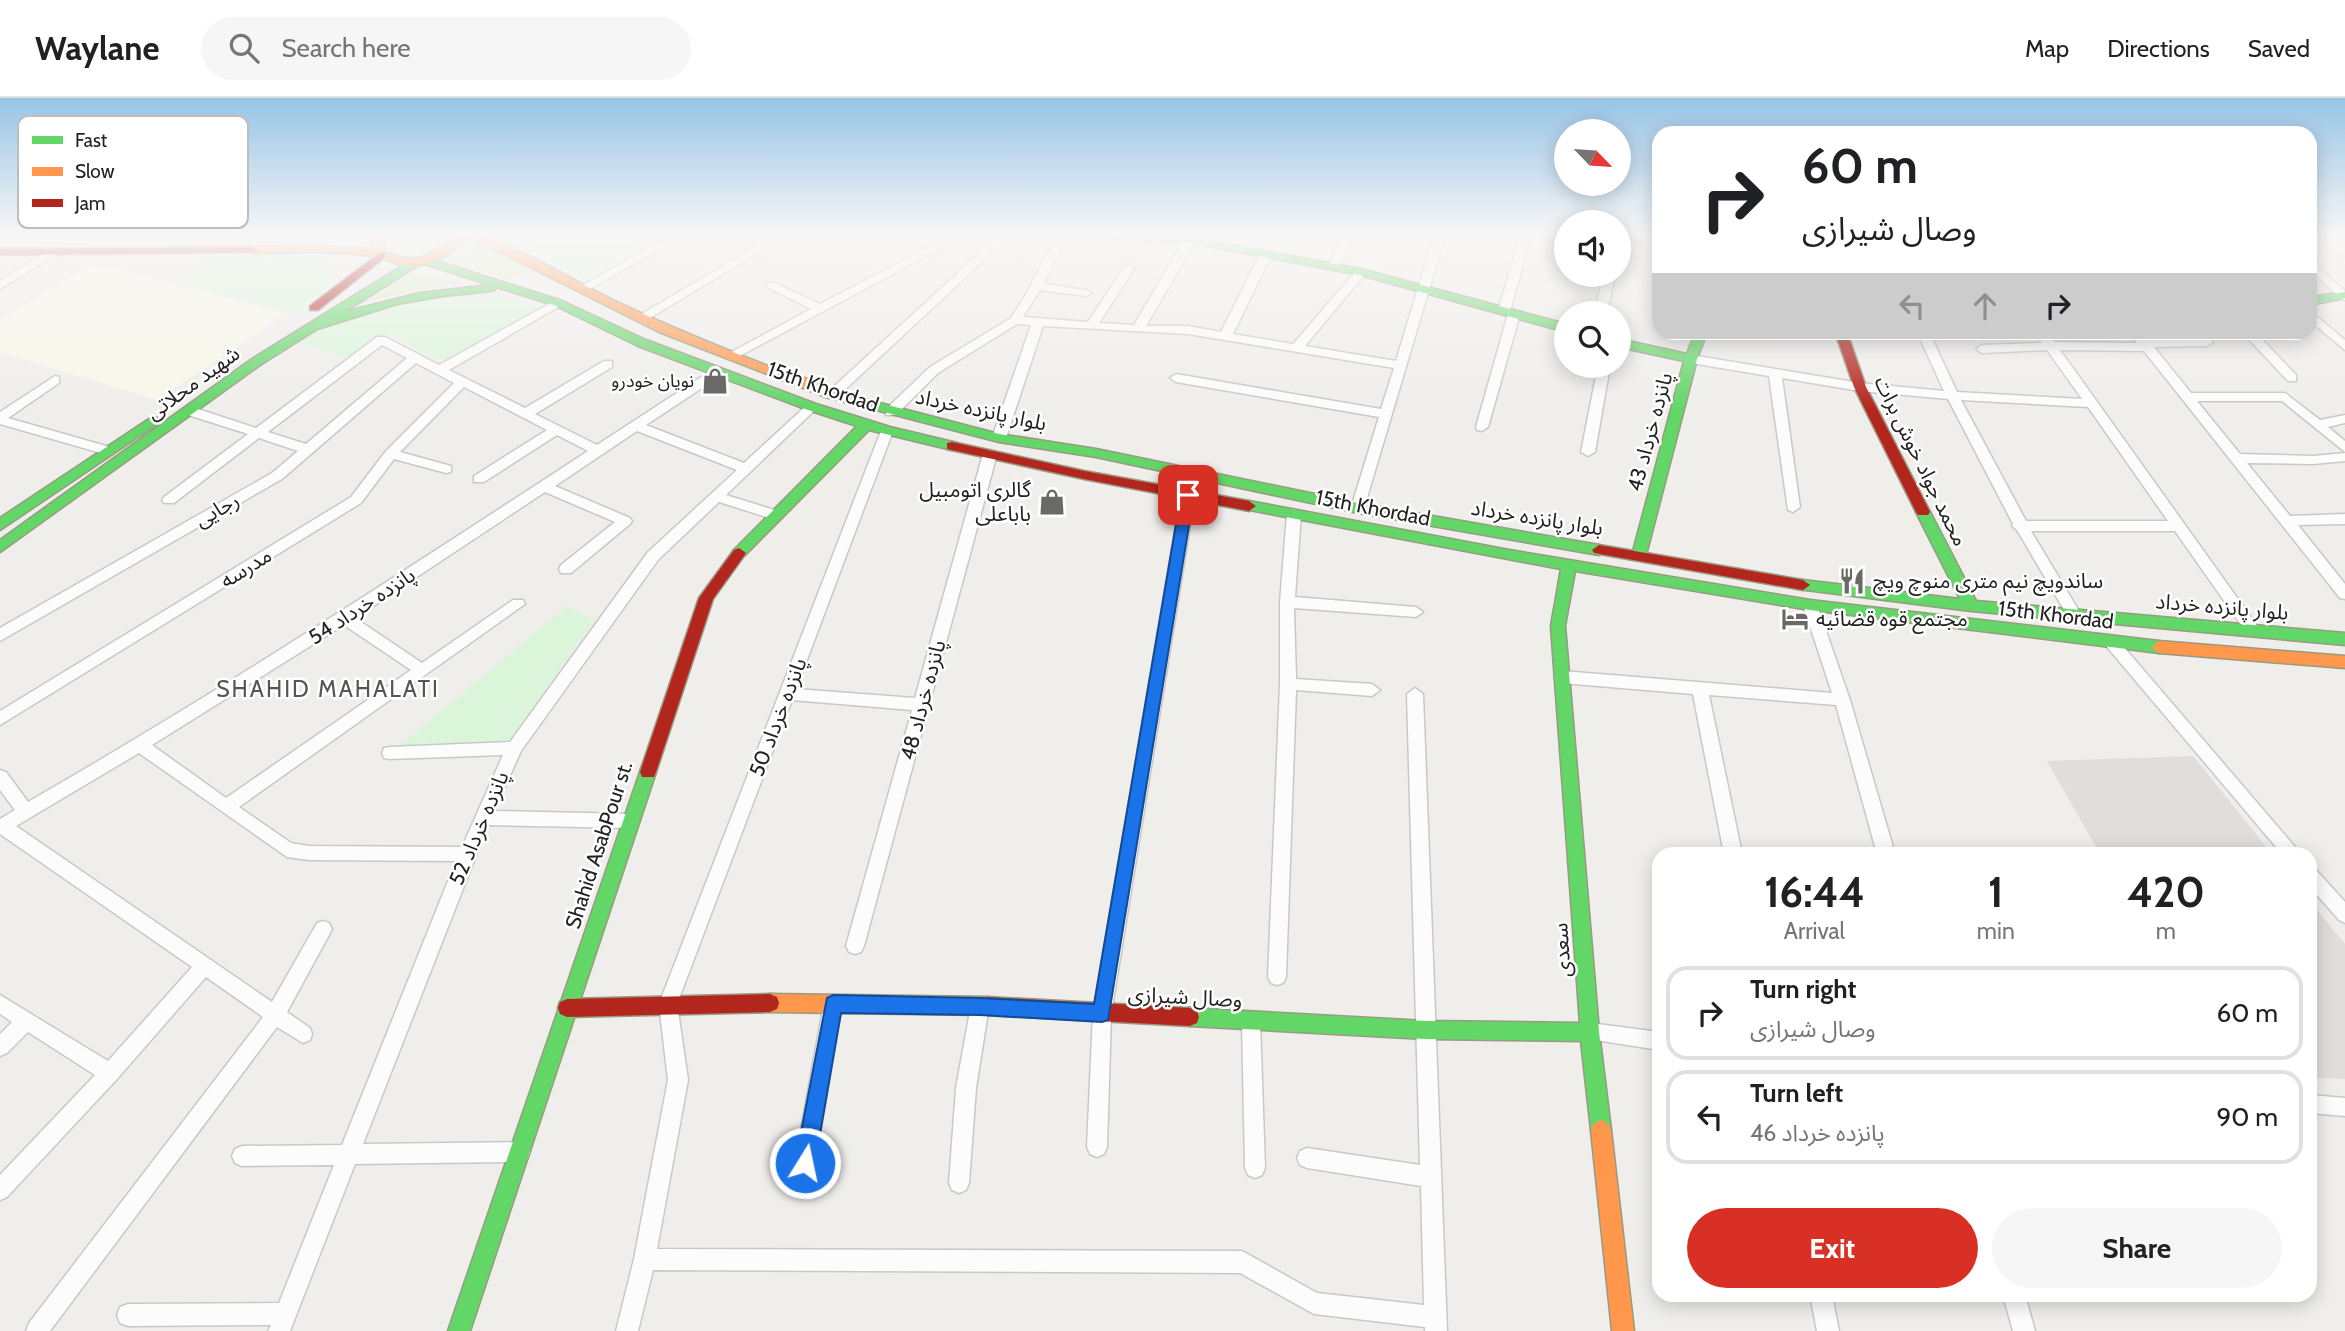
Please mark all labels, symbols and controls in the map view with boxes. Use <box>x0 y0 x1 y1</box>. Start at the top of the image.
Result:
search box <box>201 17 691 80</box>
text: Waylane <box>35 28 159 68</box>
icon: search <box>225 29 263 67</box>
text: Search here <box>281 32 411 64</box>
text: Map <box>2025 34 2069 63</box>
text: Directions <box>2107 34 2210 63</box>
text: Saved <box>2248 34 2310 63</box>
legend <box>18 116 248 228</box>
north arrow <box>1554 119 1631 196</box>
map controls <box>1554 119 1631 378</box>
text: Fast <box>75 129 108 152</box>
text: 60 m <box>1802 136 1918 195</box>
icon: right <box>1687 154 1778 245</box>
text: Slow <box>75 160 115 183</box>
text: Jam <box>74 192 105 215</box>
text: وصال شیرازی <box>1802 209 1977 248</box>
button: sound <box>1554 210 1631 287</box>
icon: left <box>1893 287 1931 325</box>
icon: ahead <box>1966 287 2004 325</box>
icon: right <box>2039 287 2077 325</box>
button: search <box>1554 301 1631 378</box>
street label: شهید محلاتی <box>141 340 244 425</box>
street label: 15th Khordad <box>764 356 882 417</box>
shop icon: نویان خودرو <box>700 366 730 396</box>
place label: نویان خودرو <box>611 370 694 392</box>
street label: پانزده خرداد 43 <box>1622 370 1679 494</box>
street label: محمد جواد خوش برات <box>1869 372 1973 550</box>
street label: بلوار پانزده خرداد <box>913 383 1049 437</box>
pin <box>1158 465 1218 525</box>
icon: arrive <box>1169 476 1207 514</box>
place label: گالری اتومبیل باباعلی <box>919 477 1031 526</box>
street label: 15th Khordad <box>1314 484 1432 531</box>
street label: رجایی <box>190 487 243 532</box>
shop icon: گالری اتومبیل باباعلی <box>1037 487 1067 517</box>
street label: بلوار پانزده خرداد <box>1469 495 1605 541</box>
street label: مدرسه <box>215 542 276 593</box>
street label: پانزده خرداد 54 <box>304 562 420 650</box>
restaurant icon: ساندویچ نیم متری منوچ ویچ <box>1837 566 1867 596</box>
place label: ساندویچ نیم متری منوچ ویچ <box>1873 568 2103 596</box>
street label: بلوار پانزده خرداد <box>2154 588 2290 626</box>
street label: 15th Khordad <box>1997 595 2115 634</box>
hotel icon: مجتمع قوه قضائیه <box>1780 604 1810 634</box>
place label: مجتمع قوه قضائیه <box>1816 606 1968 634</box>
street label: پانزده خرداد 48 <box>894 637 952 763</box>
street label: پانزده خرداد 50 <box>743 654 813 780</box>
district label: SHAHID MAHALATI <box>216 675 440 703</box>
street label: Shahid AsabPour st. <box>560 758 637 932</box>
street label: پانزده خرداد 52 <box>443 767 515 889</box>
text: 16:44 <box>1764 866 1865 918</box>
text: 1 <box>1988 866 2004 918</box>
text: 420 <box>2127 866 2205 918</box>
text: Arrival <box>1784 917 1845 945</box>
text: min <box>1977 917 2015 945</box>
text: m <box>2156 917 2176 945</box>
street label: سعدی <box>1547 922 1576 978</box>
text: Turn right <box>1750 973 1856 1005</box>
street label: وصال شیرازی <box>1127 981 1243 1012</box>
icon: right <box>1691 994 1729 1032</box>
text: 60 m <box>2216 997 2278 1029</box>
text: وصال شیرازی <box>1750 1015 1875 1043</box>
text: Turn left <box>1750 1077 1843 1109</box>
icon: left <box>1691 1098 1729 1136</box>
text: 90 m <box>2216 1101 2278 1133</box>
text: پانزده خرداد 46 <box>1750 1119 1885 1147</box>
position arrow <box>768 1126 842 1200</box>
button: Exit <box>1687 1208 1978 1288</box>
button: Share <box>1992 1208 2282 1288</box>

